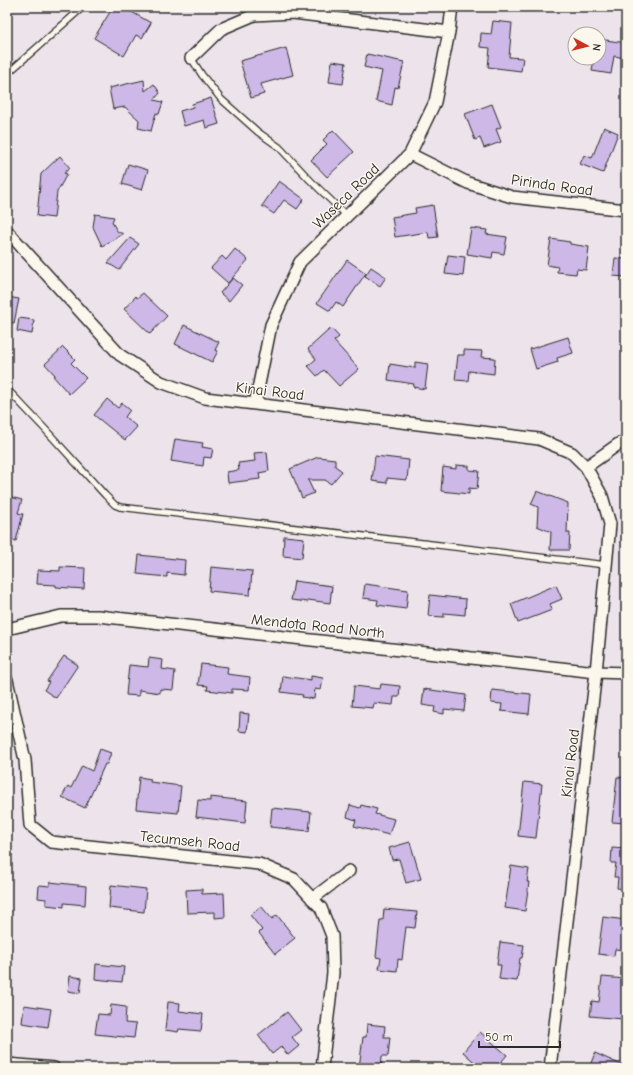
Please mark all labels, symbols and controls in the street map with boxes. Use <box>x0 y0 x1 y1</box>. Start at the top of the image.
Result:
north arrow <box>567 26 607 66</box>
text: N <box>590 43 603 52</box>
street label: Waseca Road <box>309 160 383 232</box>
street label: Pirinda Road <box>510 170 594 200</box>
street label: Kinai Road <box>235 378 305 404</box>
street label: Mendota Road North <box>250 610 386 642</box>
street label: Kinai Road <box>557 728 583 798</box>
street label: Tecumseh Road <box>139 827 241 855</box>
scale bar <box>479 1023 560 1049</box>
text: 50 m <box>485 1030 513 1044</box>

